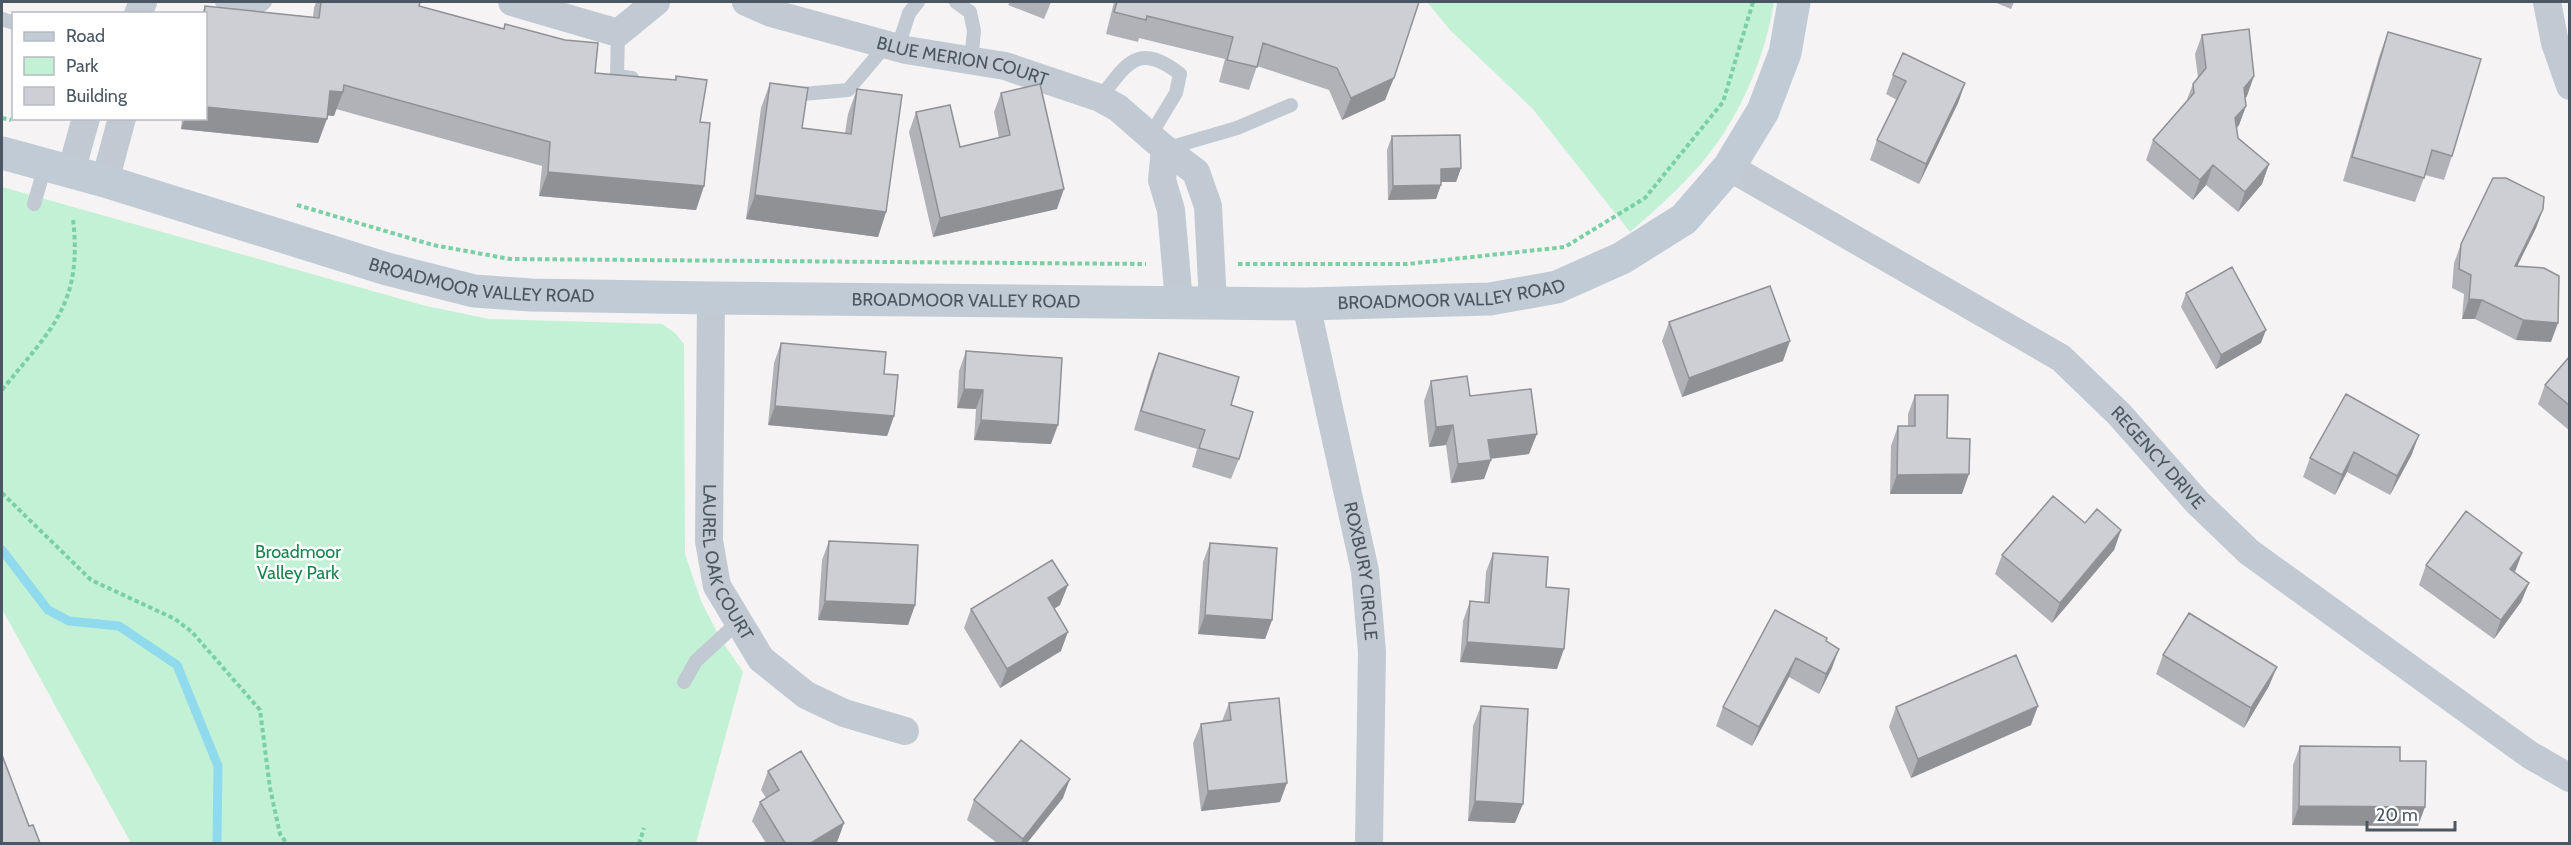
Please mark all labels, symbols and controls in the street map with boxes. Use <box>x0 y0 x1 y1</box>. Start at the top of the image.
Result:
legend <box>12 12 207 120</box>
text: Road <box>66 25 105 47</box>
street label: BLUE MERION COURT <box>874 31 1052 91</box>
text: Park <box>66 55 99 77</box>
text: Building <box>66 85 128 107</box>
street label: BROADMOOR VALLEY ROAD <box>366 253 595 307</box>
street label: BROADMOOR VALLEY ROAD <box>1337 274 1569 314</box>
street label: BROADMOOR VALLEY ROAD <box>851 288 1080 313</box>
street label: REGENCY DRIVE <box>2106 401 2209 514</box>
street label: LAUREL OAK COURT <box>698 484 758 644</box>
street label: ROXBURY CIRCLE <box>1339 500 1382 641</box>
park label: Broadmoor Valley Park <box>255 541 341 584</box>
scale bar <box>2367 794 2456 832</box>
text: 20 m <box>2376 804 2418 826</box>

